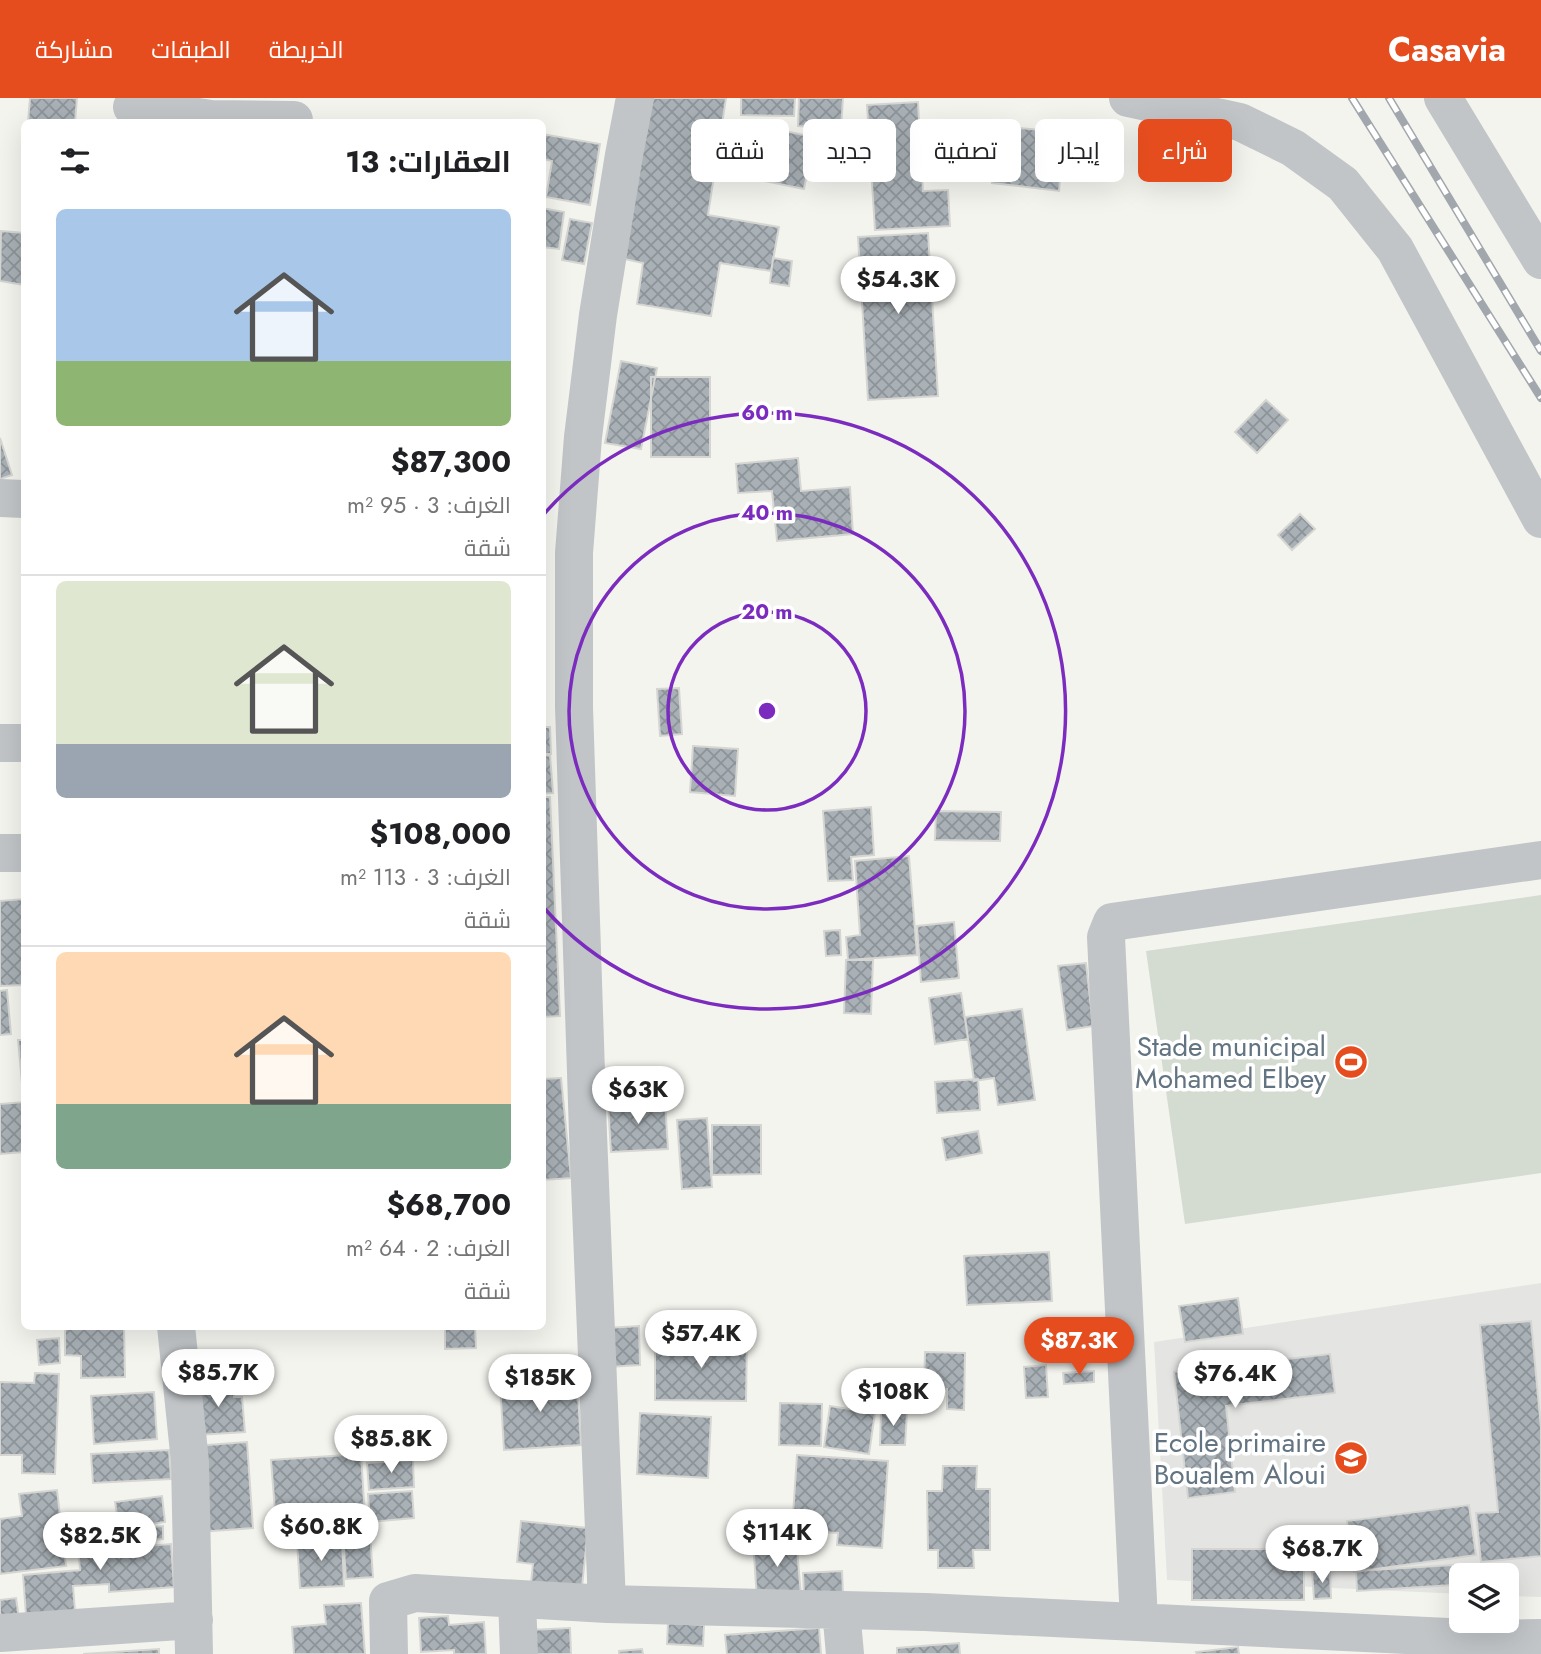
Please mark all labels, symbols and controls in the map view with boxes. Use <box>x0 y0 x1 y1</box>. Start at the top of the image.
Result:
text: Casavia <box>1388 26 1506 73</box>
text: مشاركة <box>35 32 113 67</box>
text: الطبقات <box>151 32 231 67</box>
text: الخريطة <box>269 32 344 67</box>
chip: شقة <box>691 119 789 182</box>
chip: جديد <box>803 119 896 182</box>
chip: تصفية <box>910 119 1021 182</box>
chip: إيجار <box>1035 119 1124 182</box>
chip: شراء <box>1138 119 1232 182</box>
text: العقارات: 13 <box>345 140 511 183</box>
icon: filters <box>56 142 94 180</box>
icon: home <box>221 254 347 380</box>
pin: $54.3K <box>841 256 955 316</box>
text: $54.3K <box>857 262 939 296</box>
text: 60 m <box>741 398 793 428</box>
text: $87,300 <box>391 440 511 483</box>
text: الغرف: 3 · 95 m² <box>347 488 511 522</box>
text: 40 m <box>741 498 793 528</box>
text: شقة <box>464 531 511 565</box>
text: 20 m <box>741 597 793 627</box>
icon: home <box>221 626 347 752</box>
centre of rings <box>755 699 779 723</box>
text: $108,000 <box>370 812 511 855</box>
text: الغرف: 3 · 113 m² <box>340 860 511 894</box>
text: شقة <box>464 903 511 937</box>
icon: home <box>221 997 347 1123</box>
place label: Stade municipal Mohamed Elbey <box>1135 1026 1327 1099</box>
sports icon: Stade municipal Mohamed Elbey <box>1332 1043 1370 1081</box>
pin: $63K <box>597 1066 679 1126</box>
text: $63K <box>608 1072 668 1106</box>
text: $68,700 <box>386 1183 511 1226</box>
text: الغرف: 2 · 64 m² <box>346 1231 511 1265</box>
text: شقة <box>464 1274 511 1308</box>
pin: $57.4K <box>644 1310 758 1370</box>
text: $57.4K <box>661 1316 741 1350</box>
pin: $87.3K <box>1022 1318 1136 1377</box>
text: $87.3K <box>1040 1323 1118 1357</box>
pin: $85.7K <box>161 1350 275 1409</box>
pin: $76.4K <box>1178 1350 1292 1410</box>
pin: $185K <box>491 1354 589 1414</box>
text: $85.7K <box>178 1355 258 1389</box>
text: $76.4K <box>1193 1356 1277 1390</box>
text: $185K <box>504 1360 576 1394</box>
pin: $108K <box>844 1368 942 1428</box>
text: $108K <box>857 1374 929 1408</box>
pin: $85.8K <box>334 1416 448 1475</box>
text: $85.8K <box>350 1421 432 1455</box>
place label: Ecole primaire Boualem Aloui <box>1154 1422 1326 1495</box>
school or university icon: Ecole primaire Boualem Aloui <box>1332 1439 1370 1477</box>
pin: $60.8K <box>264 1504 378 1563</box>
text: $60.8K <box>280 1509 362 1543</box>
pin: $114K <box>728 1510 826 1569</box>
pin: $82.5K <box>43 1512 157 1572</box>
text: $114K <box>742 1515 812 1549</box>
text: $82.5K <box>59 1518 141 1552</box>
pin: $68.7K <box>1265 1526 1379 1585</box>
text: $68.7K <box>1281 1531 1363 1565</box>
map controls <box>1449 1563 1519 1633</box>
button: layers <box>1449 1563 1519 1633</box>

